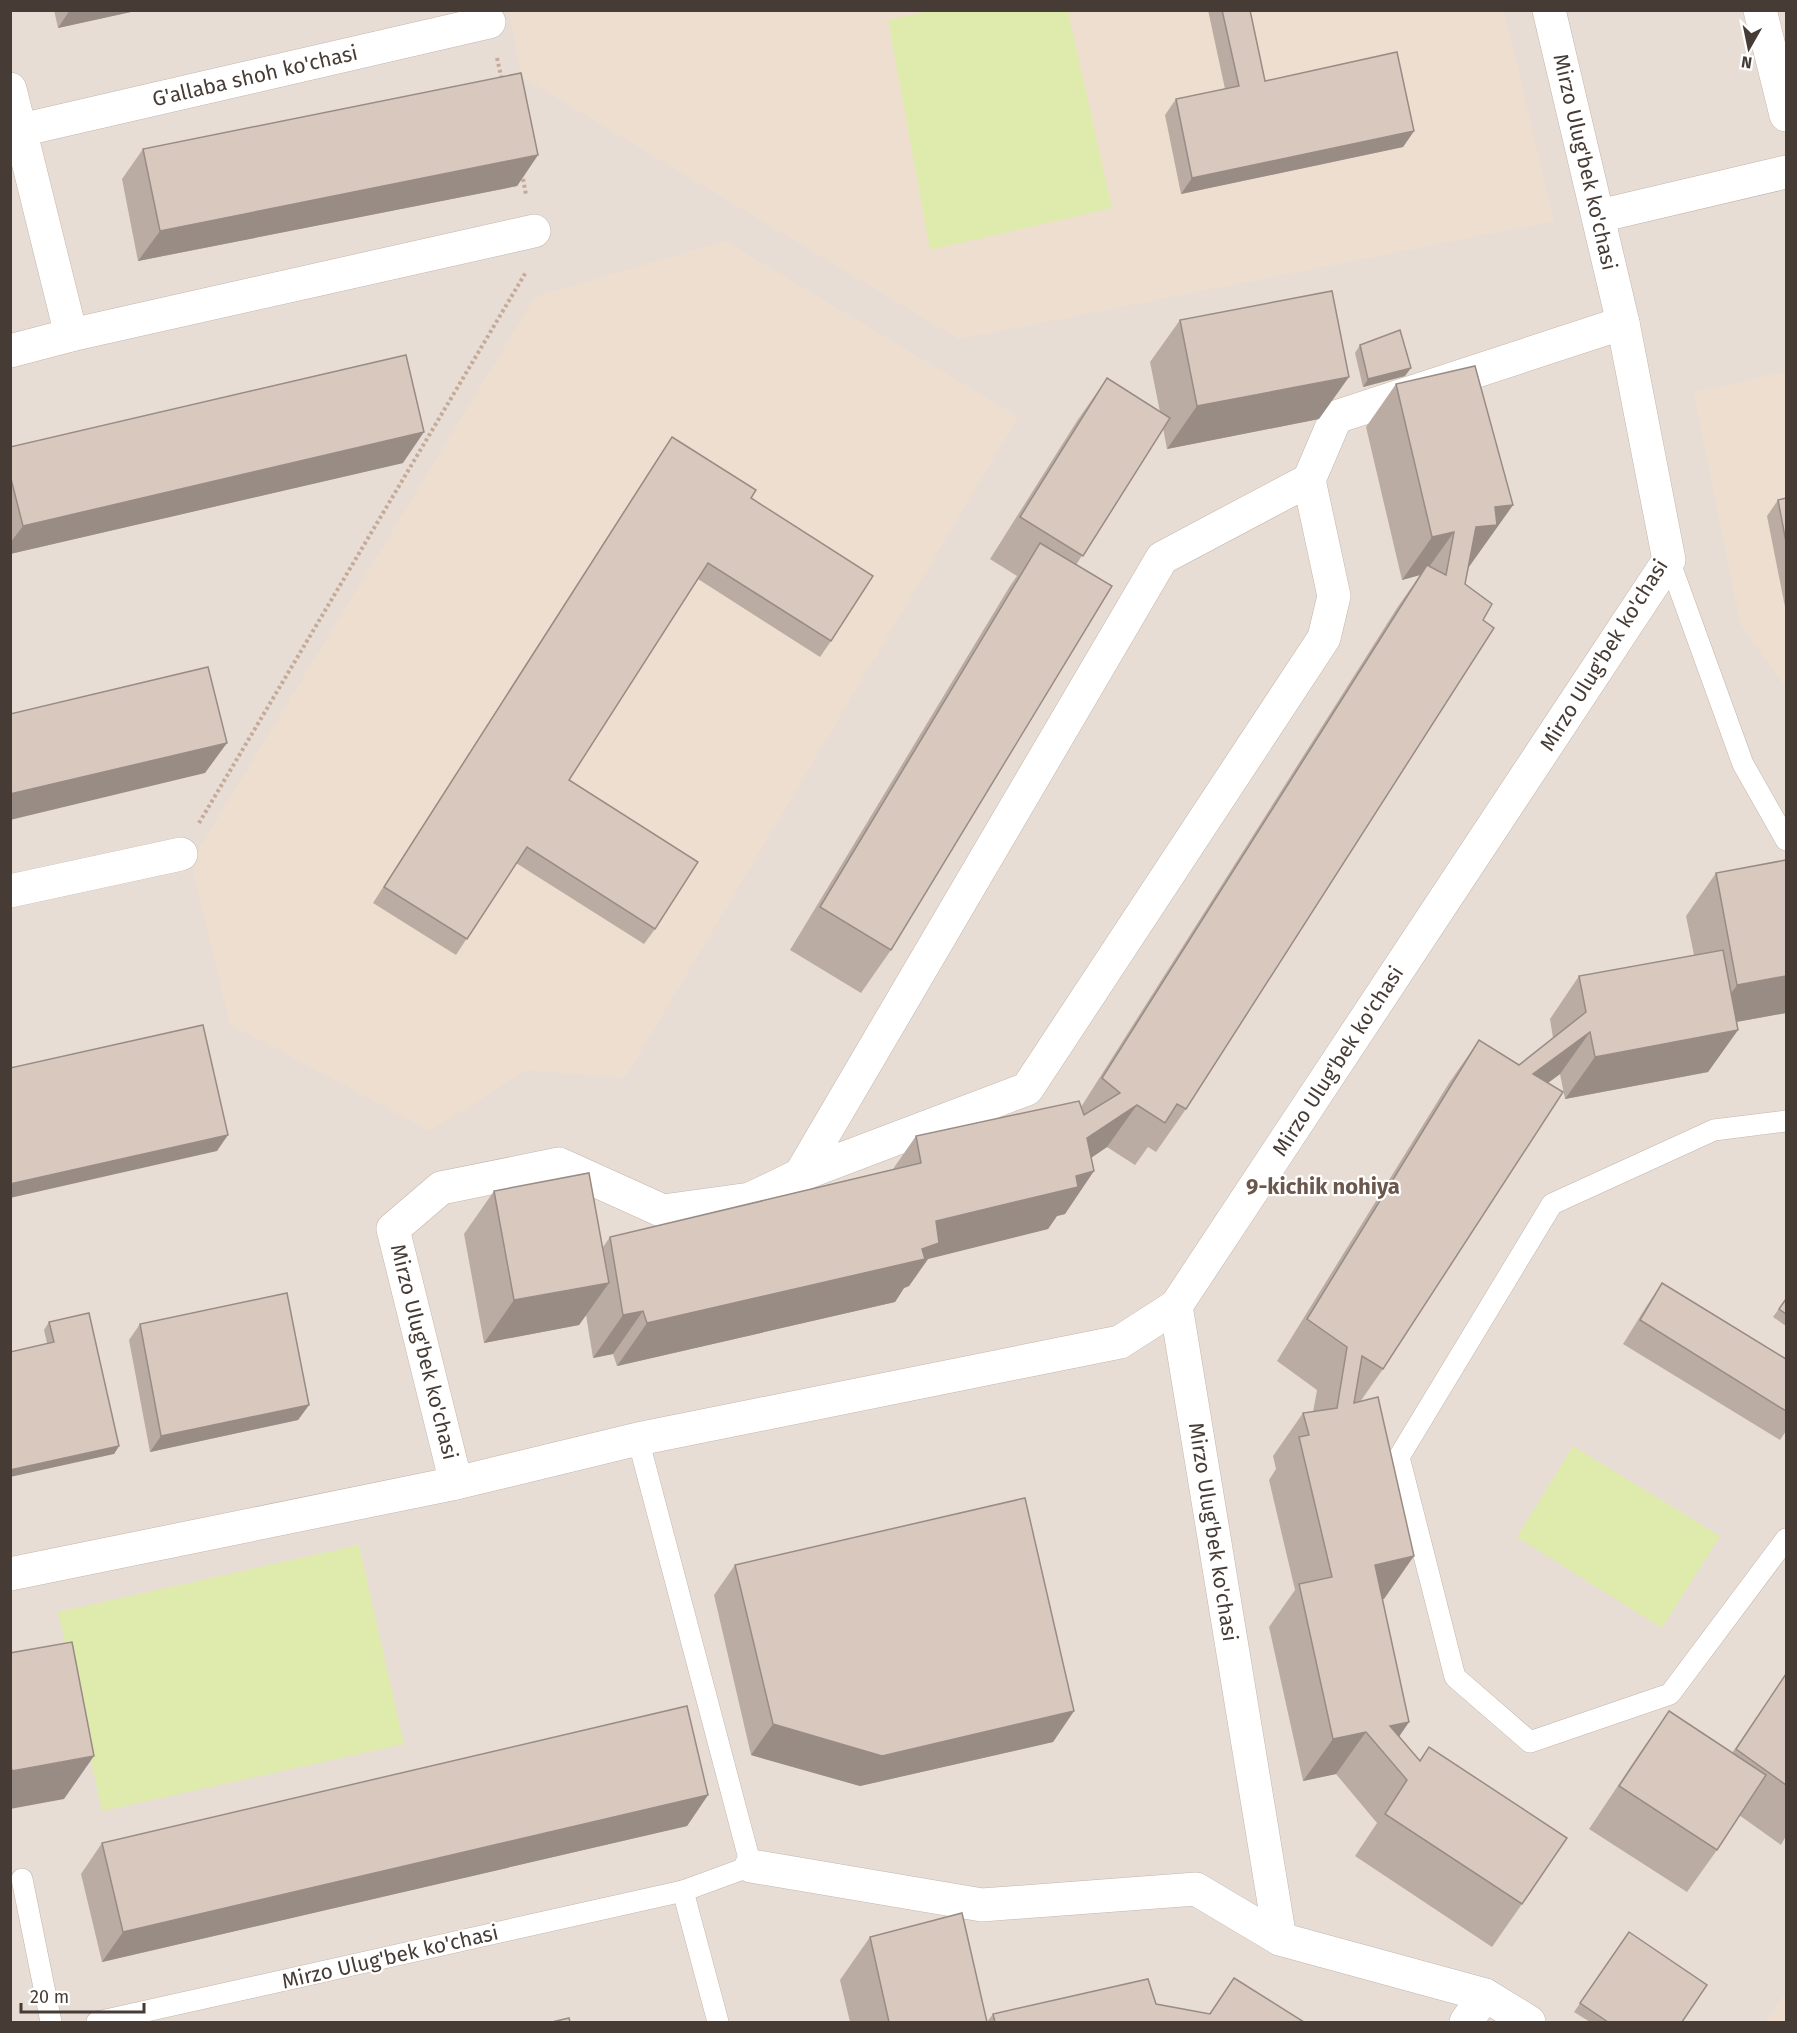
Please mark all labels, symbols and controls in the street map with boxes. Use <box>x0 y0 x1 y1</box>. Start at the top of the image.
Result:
north arrow <box>1719 18 1779 78</box>
street label: G'allaba shoh ko'chasi <box>150 40 360 112</box>
street label: Mirzo Ulug'bek ko'chasi <box>1547 51 1623 273</box>
text: N <box>1740 52 1753 73</box>
street label: Mirzo Ulug'bek ko'chasi <box>1534 554 1674 756</box>
street label: Mirzo Ulug'bek ko'chasi <box>1267 961 1409 1161</box>
district label: 9-kichik nohiya <box>1246 1173 1400 1200</box>
street label: Mirzo Ulug'bek ko'chasi <box>385 1241 463 1463</box>
street label: Mirzo Ulug'bek ko'chasi <box>1183 1421 1243 1643</box>
street label: Mirzo Ulug'bek ko'chasi <box>279 1919 501 1995</box>
scale bar <box>21 1976 144 2014</box>
text: 20 m <box>30 1986 69 2008</box>

